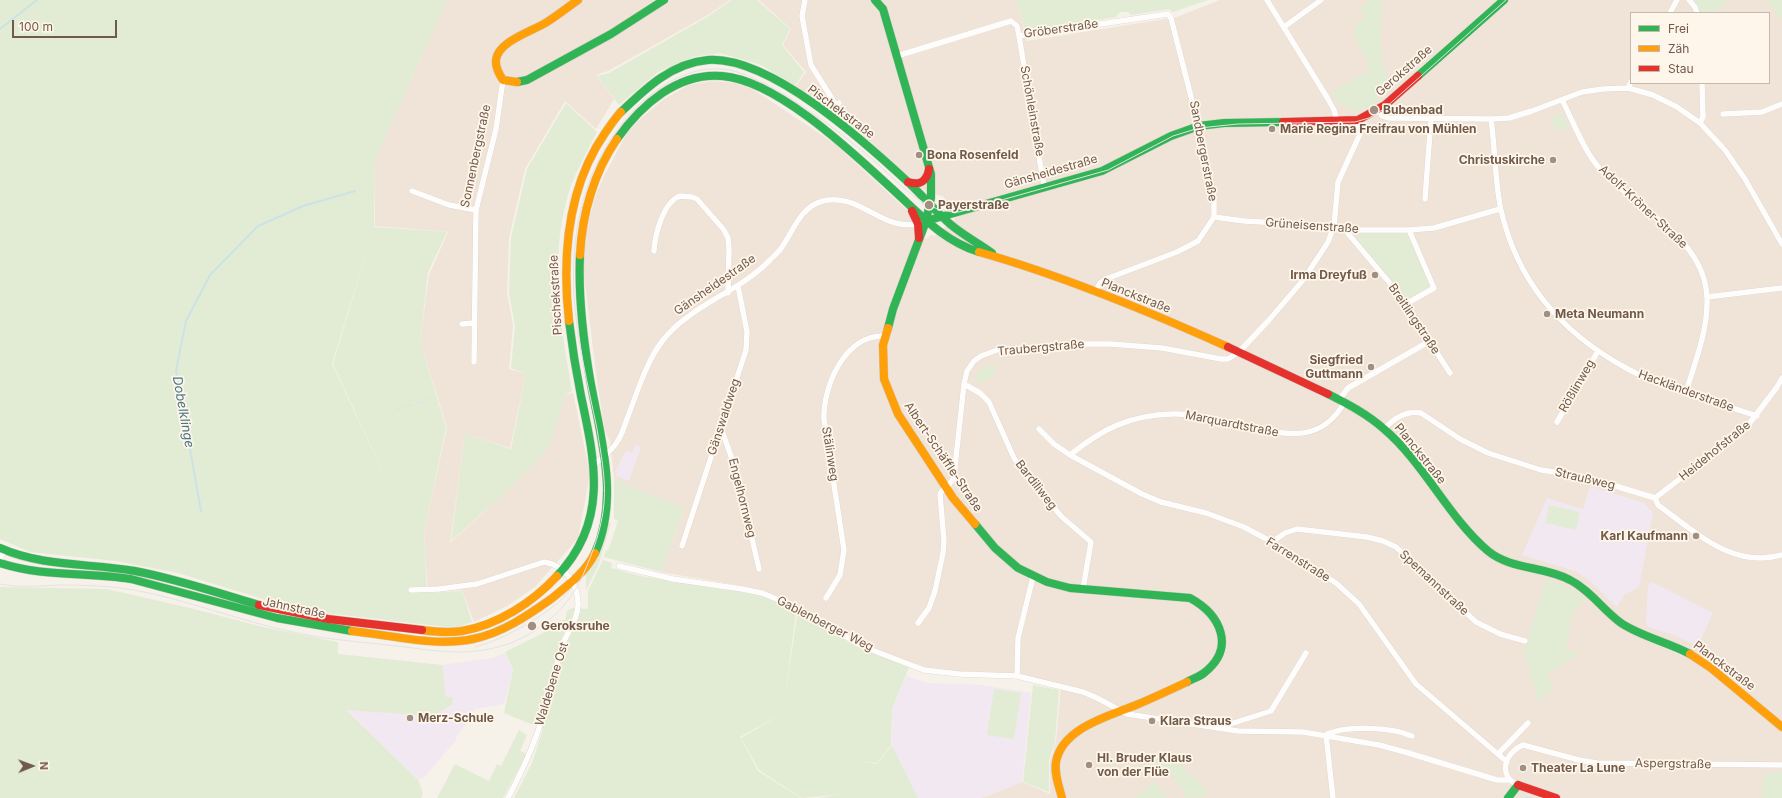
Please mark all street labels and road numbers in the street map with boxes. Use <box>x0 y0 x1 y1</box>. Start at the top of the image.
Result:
street label: Gröberstraße <box>1023 17 1099 41</box>
street label: Gerokstraße <box>1373 43 1435 99</box>
street label: Schönleinstraße <box>1017 65 1047 157</box>
street label: Pischekstraße <box>805 82 877 142</box>
street label: Sandbergerstraße <box>1186 99 1220 203</box>
street label: Sonnenbergstraße <box>458 103 494 209</box>
street label: Gänsheidestraße <box>1003 152 1099 192</box>
street label: Adolf-Kröner-Straße <box>1596 162 1690 252</box>
street label: Grüneisenstraße <box>1265 216 1359 236</box>
street label: Gänsheidestraße <box>671 251 759 319</box>
street label: Pischekstraße <box>547 255 565 335</box>
street label: Planckstraße <box>1099 276 1173 316</box>
street label: Breitlingstraße <box>1385 281 1443 357</box>
street label: Traubergstraße <box>997 337 1085 359</box>
street label: Rößlinweg <box>1556 357 1598 415</box>
street label: Hackländerstraße <box>1636 367 1736 415</box>
street label: Gänswaldweg <box>705 377 743 457</box>
street label: Albert-Schäffle-Straße <box>901 400 985 514</box>
street label: Marquardtstraße <box>1184 408 1280 440</box>
street label: Heidehofstraße <box>1676 418 1754 484</box>
street label: Planckstraße <box>1391 421 1449 487</box>
street label: Stälinweg <box>819 426 841 482</box>
street label: Engelhornweg <box>725 457 759 539</box>
street label: Bardiliweg <box>1012 457 1060 513</box>
street label: Straußweg <box>1554 465 1616 493</box>
street label: Farrenstraße <box>1263 535 1333 585</box>
street label: Spemannstraße <box>1396 547 1472 619</box>
street label: Gablenberger Weg <box>774 593 876 655</box>
street label: Jahnstraße <box>261 594 327 622</box>
street label: Planckstraße <box>1690 638 1758 694</box>
street label: Waldebene Ost <box>532 641 572 727</box>
street label: Aspergstraße <box>1635 756 1711 772</box>

